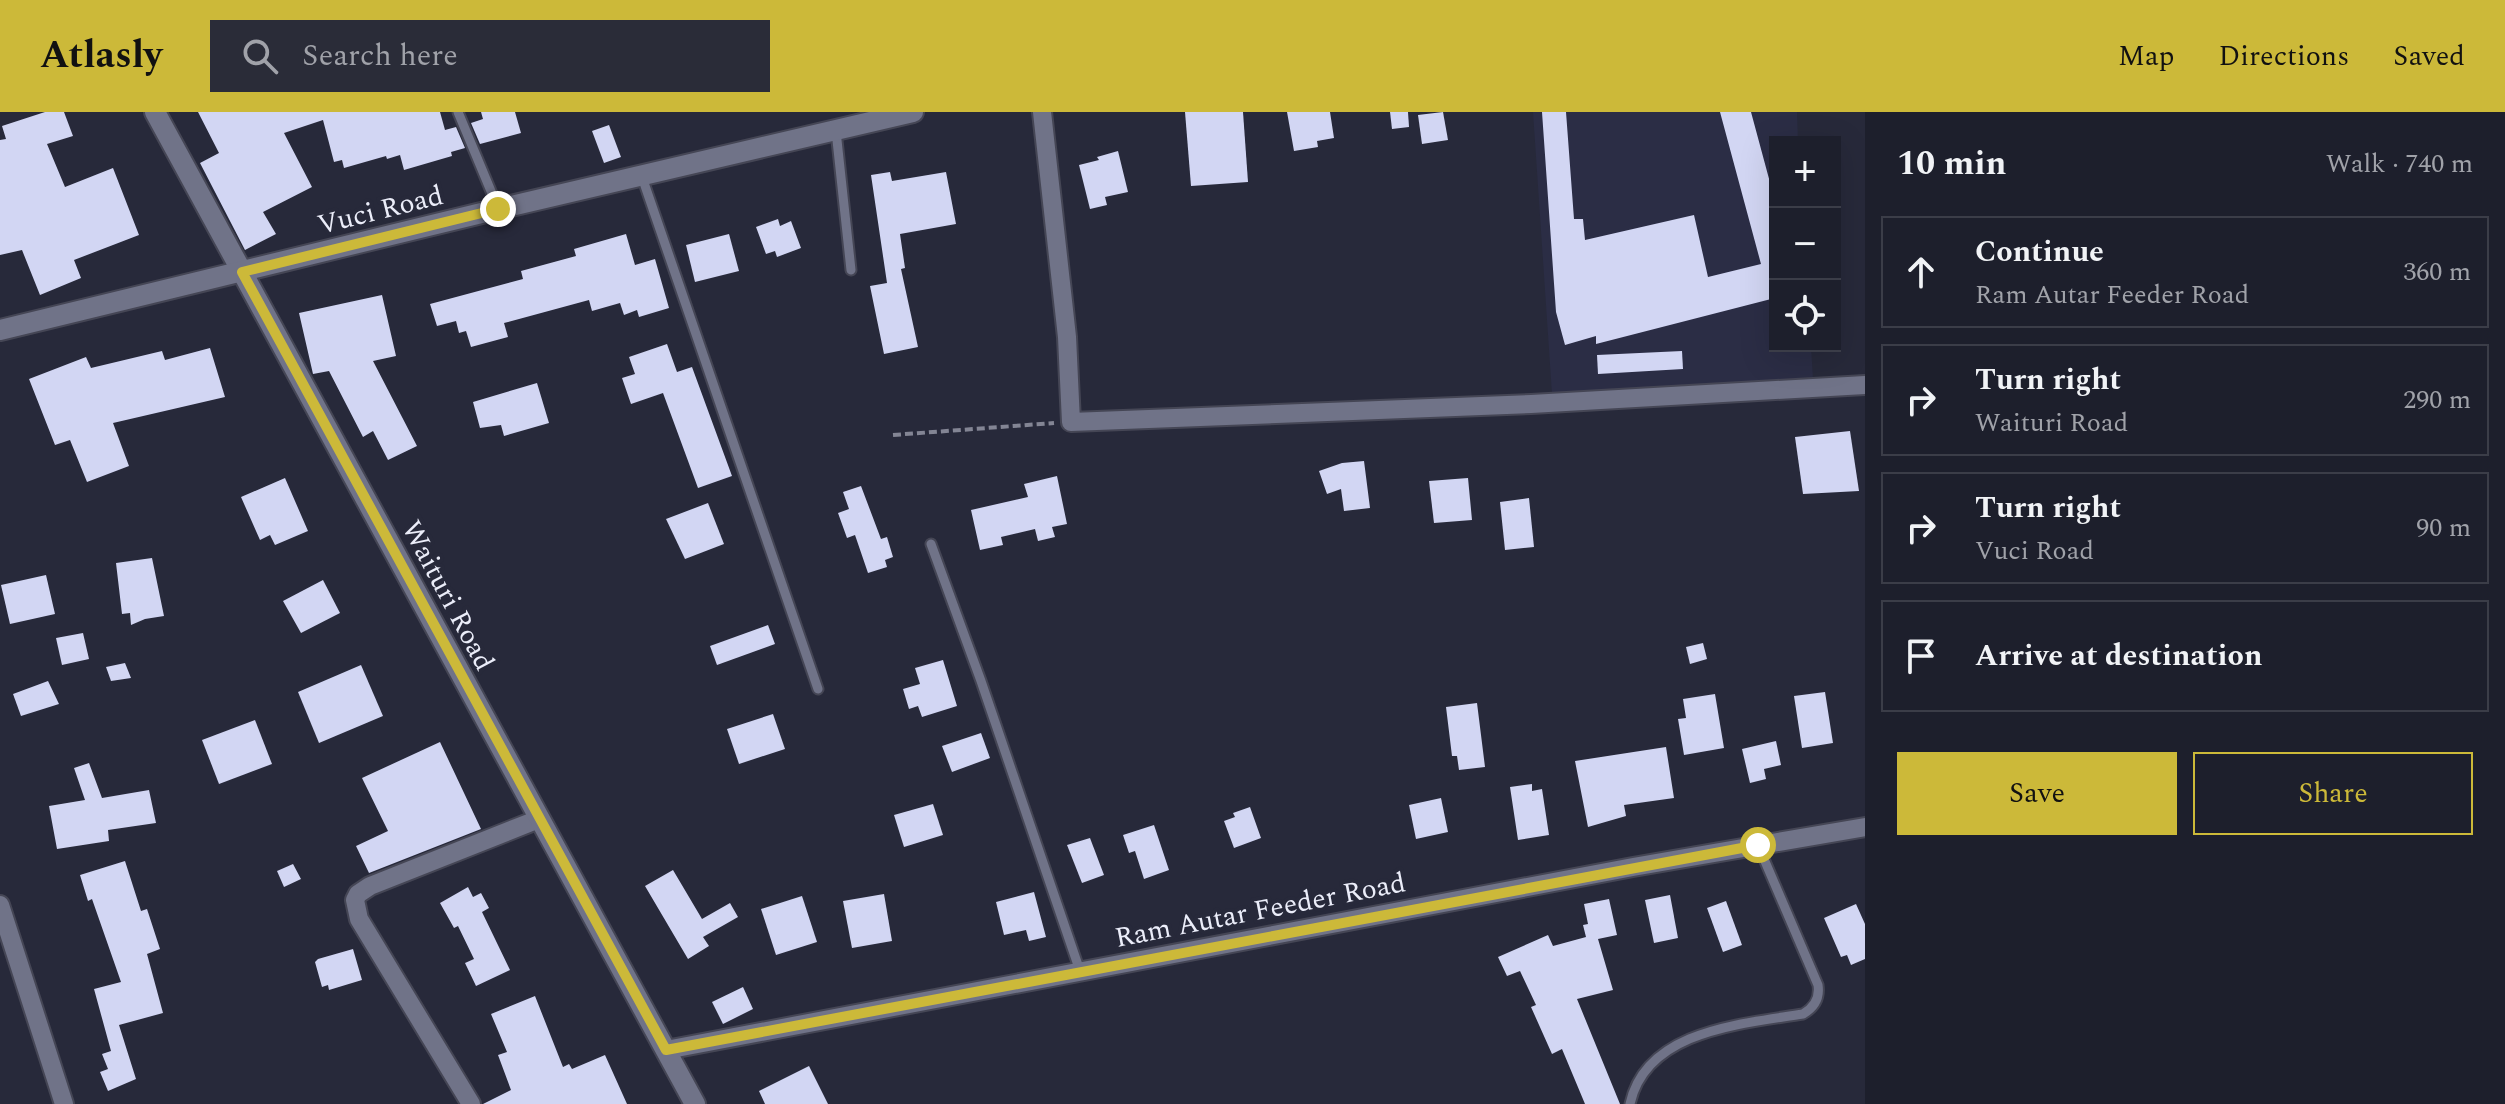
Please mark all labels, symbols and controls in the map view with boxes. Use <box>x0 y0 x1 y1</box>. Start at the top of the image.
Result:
search box <box>210 20 770 92</box>
text: Atlasly <box>40 27 162 85</box>
text: Search here <box>302 33 458 79</box>
icon: search <box>238 34 282 78</box>
text: Map <box>2118 35 2175 78</box>
text: Directions <box>2219 35 2349 78</box>
text: Saved <box>2393 35 2465 78</box>
map controls <box>1769 136 1841 352</box>
button: + <box>1769 136 1841 208</box>
text: 10 min <box>1897 138 2007 190</box>
text: Walk · 740 m <box>2326 144 2473 184</box>
street label: Vuci Road <box>313 174 448 247</box>
route end <box>480 191 516 227</box>
button: − <box>1769 208 1841 280</box>
text: Continue <box>1975 229 2104 275</box>
icon: ahead <box>1899 250 1943 294</box>
text: 360 m <box>2403 252 2471 292</box>
text: Ram Autar Feeder Road <box>1975 275 2249 315</box>
button: locate <box>1769 280 1841 352</box>
text: Turn right <box>1975 357 2121 403</box>
icon: right <box>1899 378 1943 422</box>
text: 290 m <box>2403 380 2471 420</box>
text: Waituri Road <box>1975 403 2128 443</box>
text: Turn right <box>1975 485 2121 531</box>
icon: right <box>1899 506 1943 550</box>
text: 90 m <box>2416 508 2471 548</box>
street label: Waituri Road <box>390 513 505 679</box>
text: Vuci Road <box>1975 531 2094 571</box>
text: Arrive at destination <box>1975 633 2262 679</box>
icon: arrive <box>1899 634 1943 678</box>
button: Save <box>1897 752 2177 835</box>
button: Share <box>2193 752 2473 835</box>
route start <box>1740 827 1776 863</box>
street label: Ram Autar Feeder Road <box>1111 861 1409 960</box>

